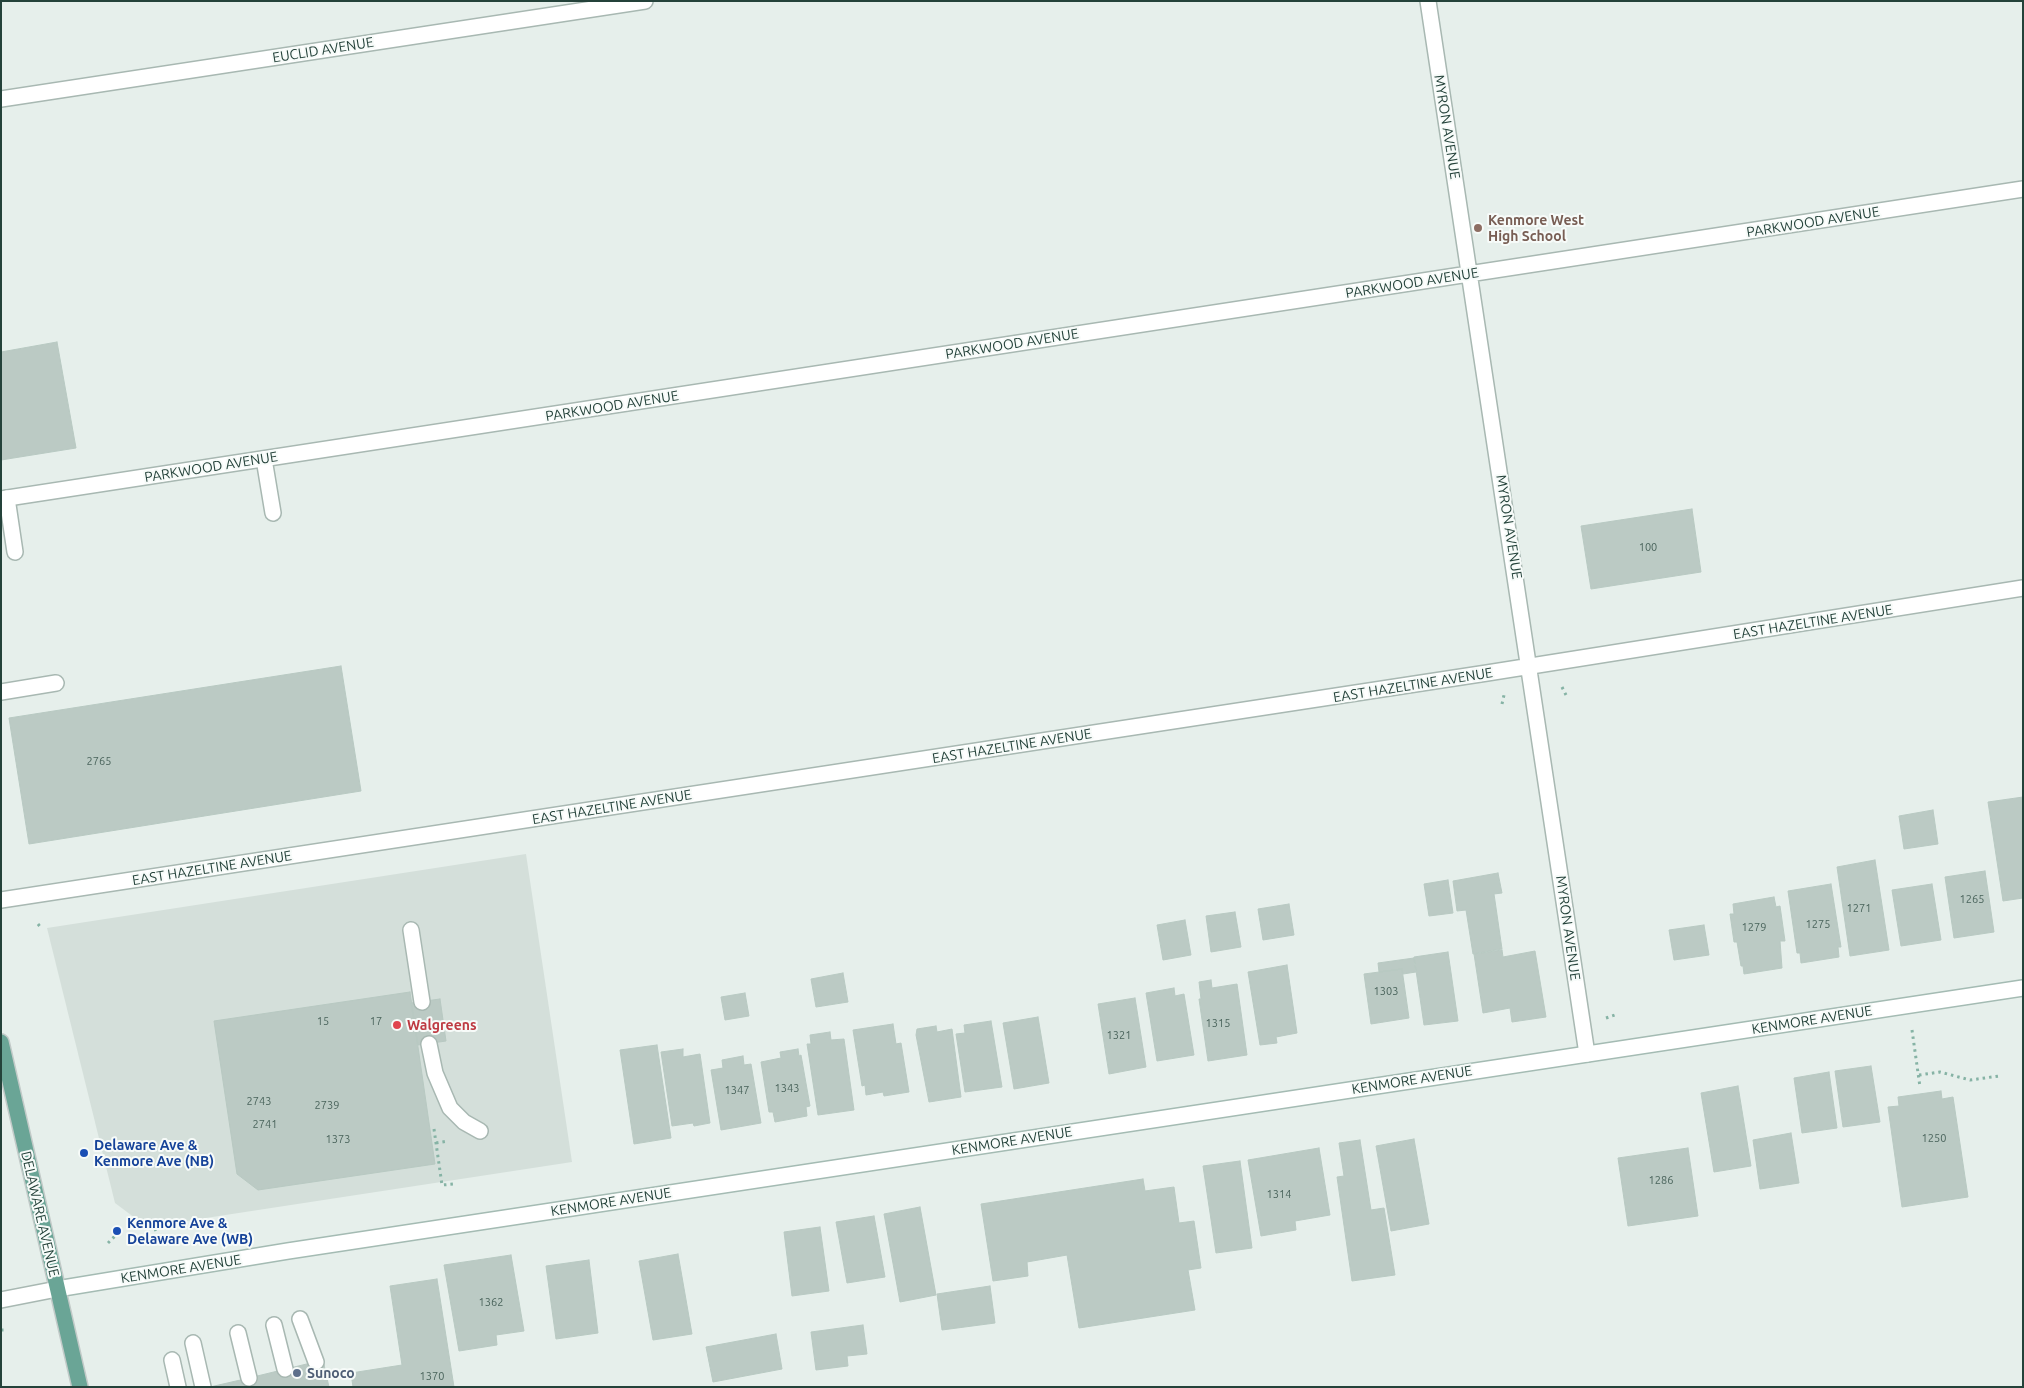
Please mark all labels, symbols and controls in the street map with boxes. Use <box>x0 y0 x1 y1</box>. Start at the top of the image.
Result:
street label: EUCLID AVENUE <box>271 34 375 66</box>
street label: MYRON AVENUE <box>1430 74 1464 180</box>
street label: PARKWOOD AVENUE <box>1745 203 1881 241</box>
place label: Kenmore West High School <box>1488 212 1584 244</box>
marker: Kenmore West High School <box>1472 222 1484 234</box>
street label: PARKWOOD AVENUE <box>1344 264 1480 302</box>
street label: PARKWOOD AVENUE <box>944 325 1080 363</box>
street label: PARKWOOD AVENUE <box>544 387 680 425</box>
street label: PARKWOOD AVENUE <box>143 448 279 486</box>
street label: MYRON AVENUE <box>1492 474 1526 580</box>
house number: 100 <box>1639 540 1657 554</box>
street label: EAST HAZELTINE AVENUE <box>1732 601 1894 643</box>
street label: EAST HAZELTINE AVENUE <box>1332 664 1494 706</box>
street label: EAST HAZELTINE AVENUE <box>931 725 1093 767</box>
house number: 2765 <box>87 754 111 768</box>
street label: EAST HAZELTINE AVENUE <box>531 786 693 828</box>
street label: EAST HAZELTINE AVENUE <box>131 847 293 889</box>
street label: MYRON AVENUE <box>1552 875 1584 981</box>
house number: 1265 <box>1960 892 1984 906</box>
house number: 1271 <box>1847 901 1871 915</box>
house number: 1275 <box>1806 917 1830 931</box>
house number: 1279 <box>1742 920 1766 934</box>
house number: 1303 <box>1374 984 1398 998</box>
street label: KENMORE AVENUE <box>1751 1002 1873 1038</box>
house number: 15 <box>317 1014 329 1028</box>
house number: 17 <box>370 1014 382 1028</box>
house number: 1315 <box>1206 1016 1230 1030</box>
place label: Walgreens <box>407 1017 476 1033</box>
marker: Walgreens <box>391 1019 403 1031</box>
house number: 1321 <box>1107 1028 1131 1042</box>
street label: KENMORE AVENUE <box>1351 1062 1473 1098</box>
house number: 1343 <box>775 1081 799 1095</box>
house number: 1347 <box>725 1083 749 1097</box>
house number: 2743 <box>247 1094 271 1108</box>
house number: 2739 <box>315 1098 339 1112</box>
house number: 2741 <box>253 1117 277 1131</box>
street label: KENMORE AVENUE <box>951 1123 1073 1159</box>
house number: 1250 <box>1922 1131 1946 1145</box>
house number: 1373 <box>326 1132 350 1146</box>
place label: Delaware Ave & Kenmore Ave (NB) <box>94 1137 214 1170</box>
marker: Delaware Ave & Kenmore Ave (NB) <box>78 1147 90 1159</box>
street label: DELAWARE AVENUE <box>17 1150 63 1278</box>
house number: 1286 <box>1649 1173 1673 1187</box>
street label: KENMORE AVENUE <box>550 1184 672 1220</box>
house number: 1314 <box>1267 1187 1291 1201</box>
place label: Kenmore Ave & Delaware Ave (WB) <box>127 1215 253 1248</box>
marker: Kenmore Ave & Delaware Ave (WB) <box>111 1225 123 1237</box>
street label: KENMORE AVENUE <box>120 1251 242 1287</box>
house number: 1362 <box>479 1295 503 1309</box>
place label: Sunoco <box>307 1365 355 1381</box>
marker: Sunoco <box>291 1367 303 1379</box>
house number: 1370 <box>420 1369 444 1383</box>

